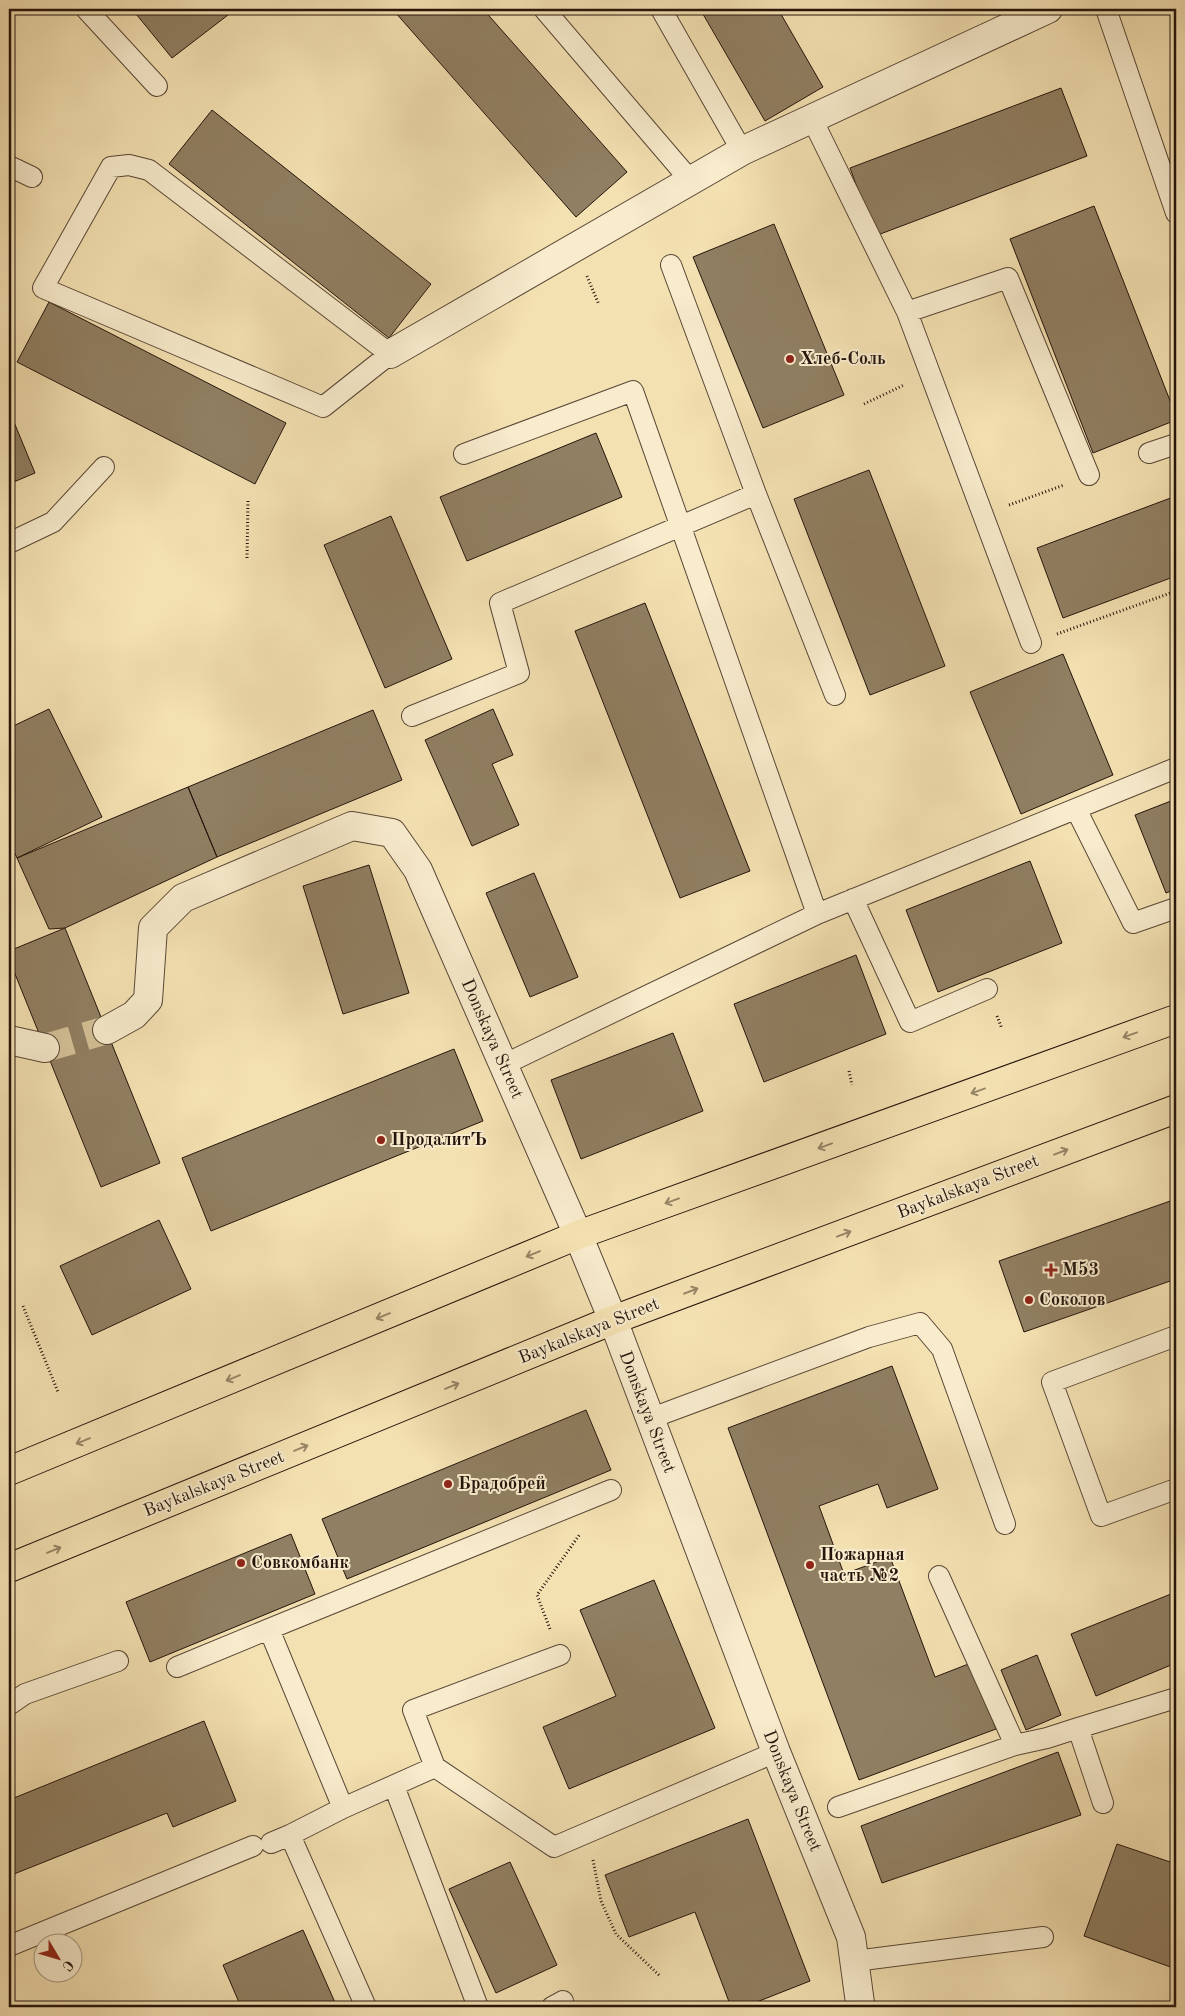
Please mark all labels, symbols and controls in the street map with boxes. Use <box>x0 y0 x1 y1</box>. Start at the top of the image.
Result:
place label: Хлеб-Соль <box>800 350 886 368</box>
marker: Хлеб-Соль <box>784 353 796 365</box>
street label: Donskaya Street <box>458 976 526 1102</box>
one-way arrow <box>1123 1031 1139 1040</box>
one-way arrow <box>970 1087 986 1096</box>
place label: ПродалитЪ <box>391 1131 487 1149</box>
marker: ПродалитЪ <box>375 1134 387 1146</box>
one-way arrow <box>818 1142 833 1151</box>
one-way arrow <box>1053 1147 1068 1156</box>
street label: Baykalskaya Street <box>895 1152 1041 1222</box>
one-way arrow <box>665 1197 680 1206</box>
one-way arrow <box>835 1229 851 1238</box>
one-way arrow <box>526 1250 541 1259</box>
place label: М53 <box>1062 1261 1099 1279</box>
marker: М53 <box>1044 1263 1058 1277</box>
one-way arrow <box>683 1286 699 1295</box>
place label: Соколов <box>1039 1291 1105 1309</box>
marker: Соколов <box>1023 1294 1035 1306</box>
street label: Baykalskaya Street <box>516 1295 662 1367</box>
one-way arrow <box>376 1312 391 1322</box>
street label: Donskaya Street <box>615 1349 679 1475</box>
one-way arrow <box>226 1374 241 1384</box>
one-way arrow <box>444 1381 459 1390</box>
one-way arrow <box>76 1436 91 1446</box>
one-way arrow <box>293 1443 308 1452</box>
street label: Baykalskaya Street <box>141 1448 287 1520</box>
place label: Брадобрей <box>458 1475 546 1493</box>
marker: Брадобрей <box>442 1478 454 1490</box>
one-way arrow <box>46 1544 61 1554</box>
place label: Пожарная часть №2 <box>820 1546 905 1585</box>
place label: Совкомбанк <box>251 1554 350 1572</box>
marker: Совкомбанк <box>235 1557 247 1569</box>
marker: Пожарная часть №2 <box>804 1559 816 1571</box>
street label: Donskaya Street <box>759 1728 825 1854</box>
north arrow <box>32 1934 82 1984</box>
text: С <box>59 1957 76 1973</box>

